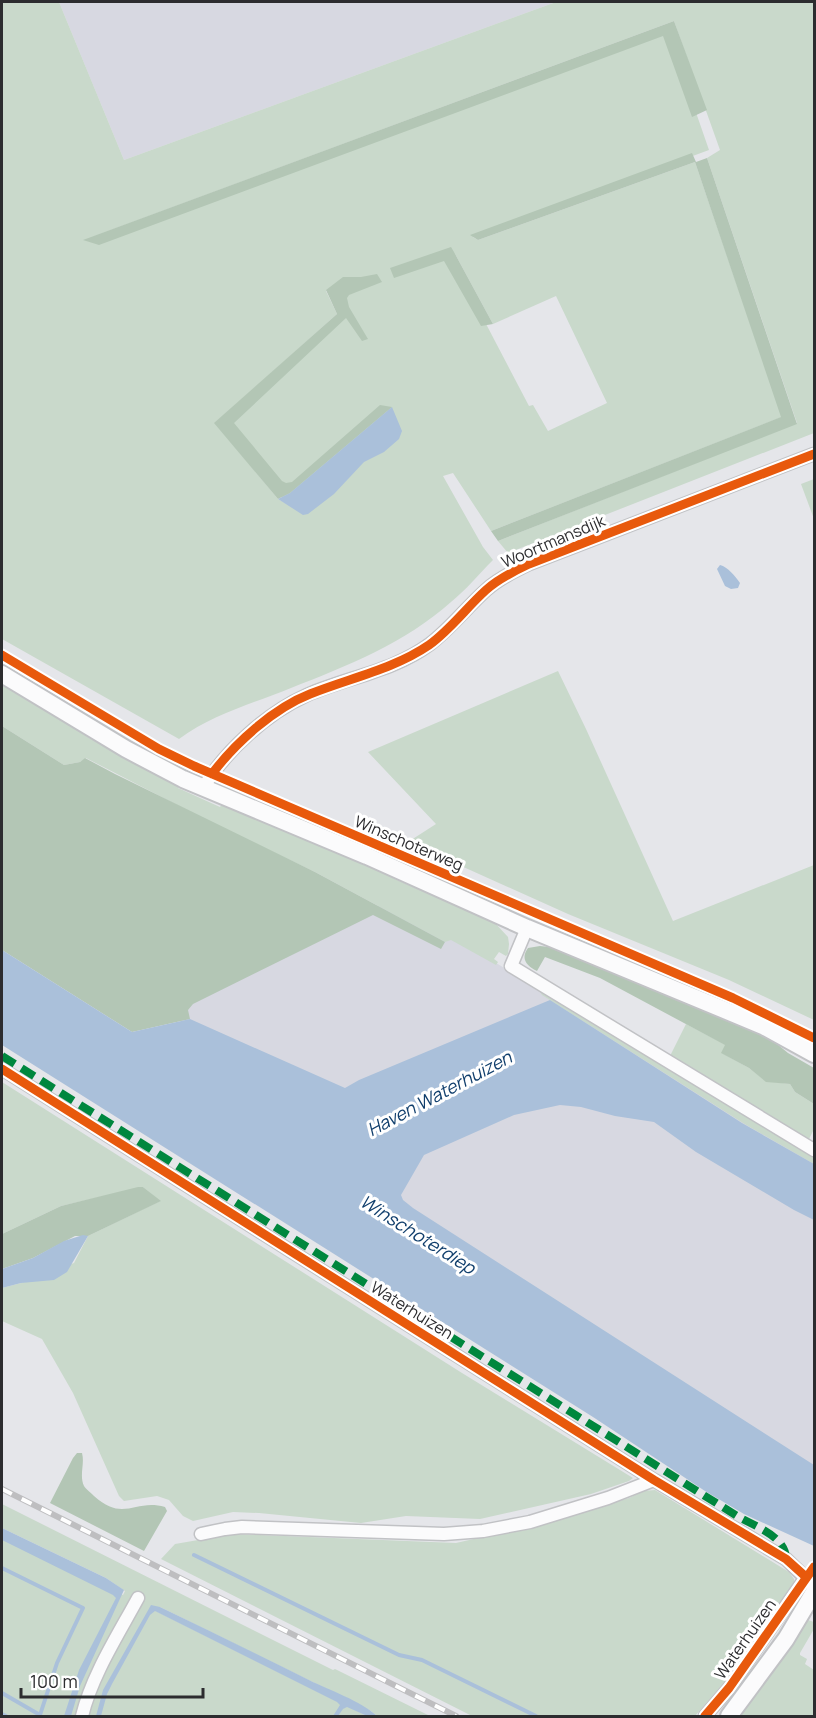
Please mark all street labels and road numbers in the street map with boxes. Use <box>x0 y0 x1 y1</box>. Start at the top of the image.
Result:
street label: Woortmansdijk <box>498 509 609 573</box>
street label: Winschoterweg <box>351 810 467 876</box>
street label: Waterhuizen <box>367 1276 457 1344</box>
street label: Waterhuizen <box>709 1594 781 1684</box>

